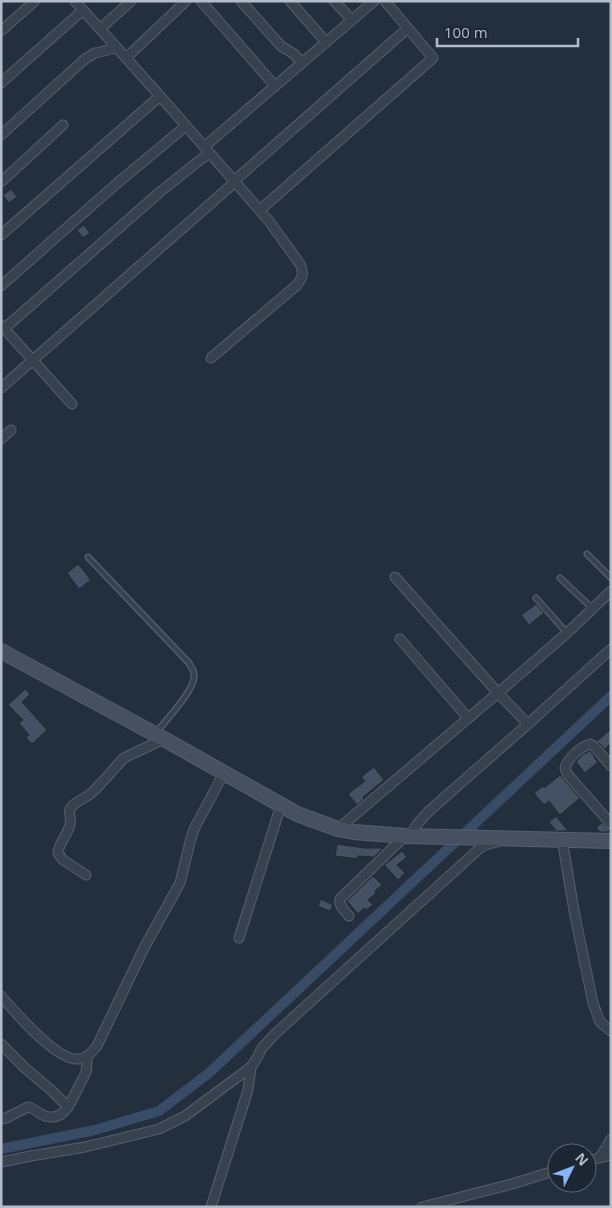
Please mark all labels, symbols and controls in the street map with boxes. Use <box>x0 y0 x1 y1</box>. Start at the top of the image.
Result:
scale bar <box>437 15 578 47</box>
text: 100 m <box>444 22 488 42</box>
north arrow <box>547 1143 597 1193</box>
text: N <box>571 1148 593 1170</box>

